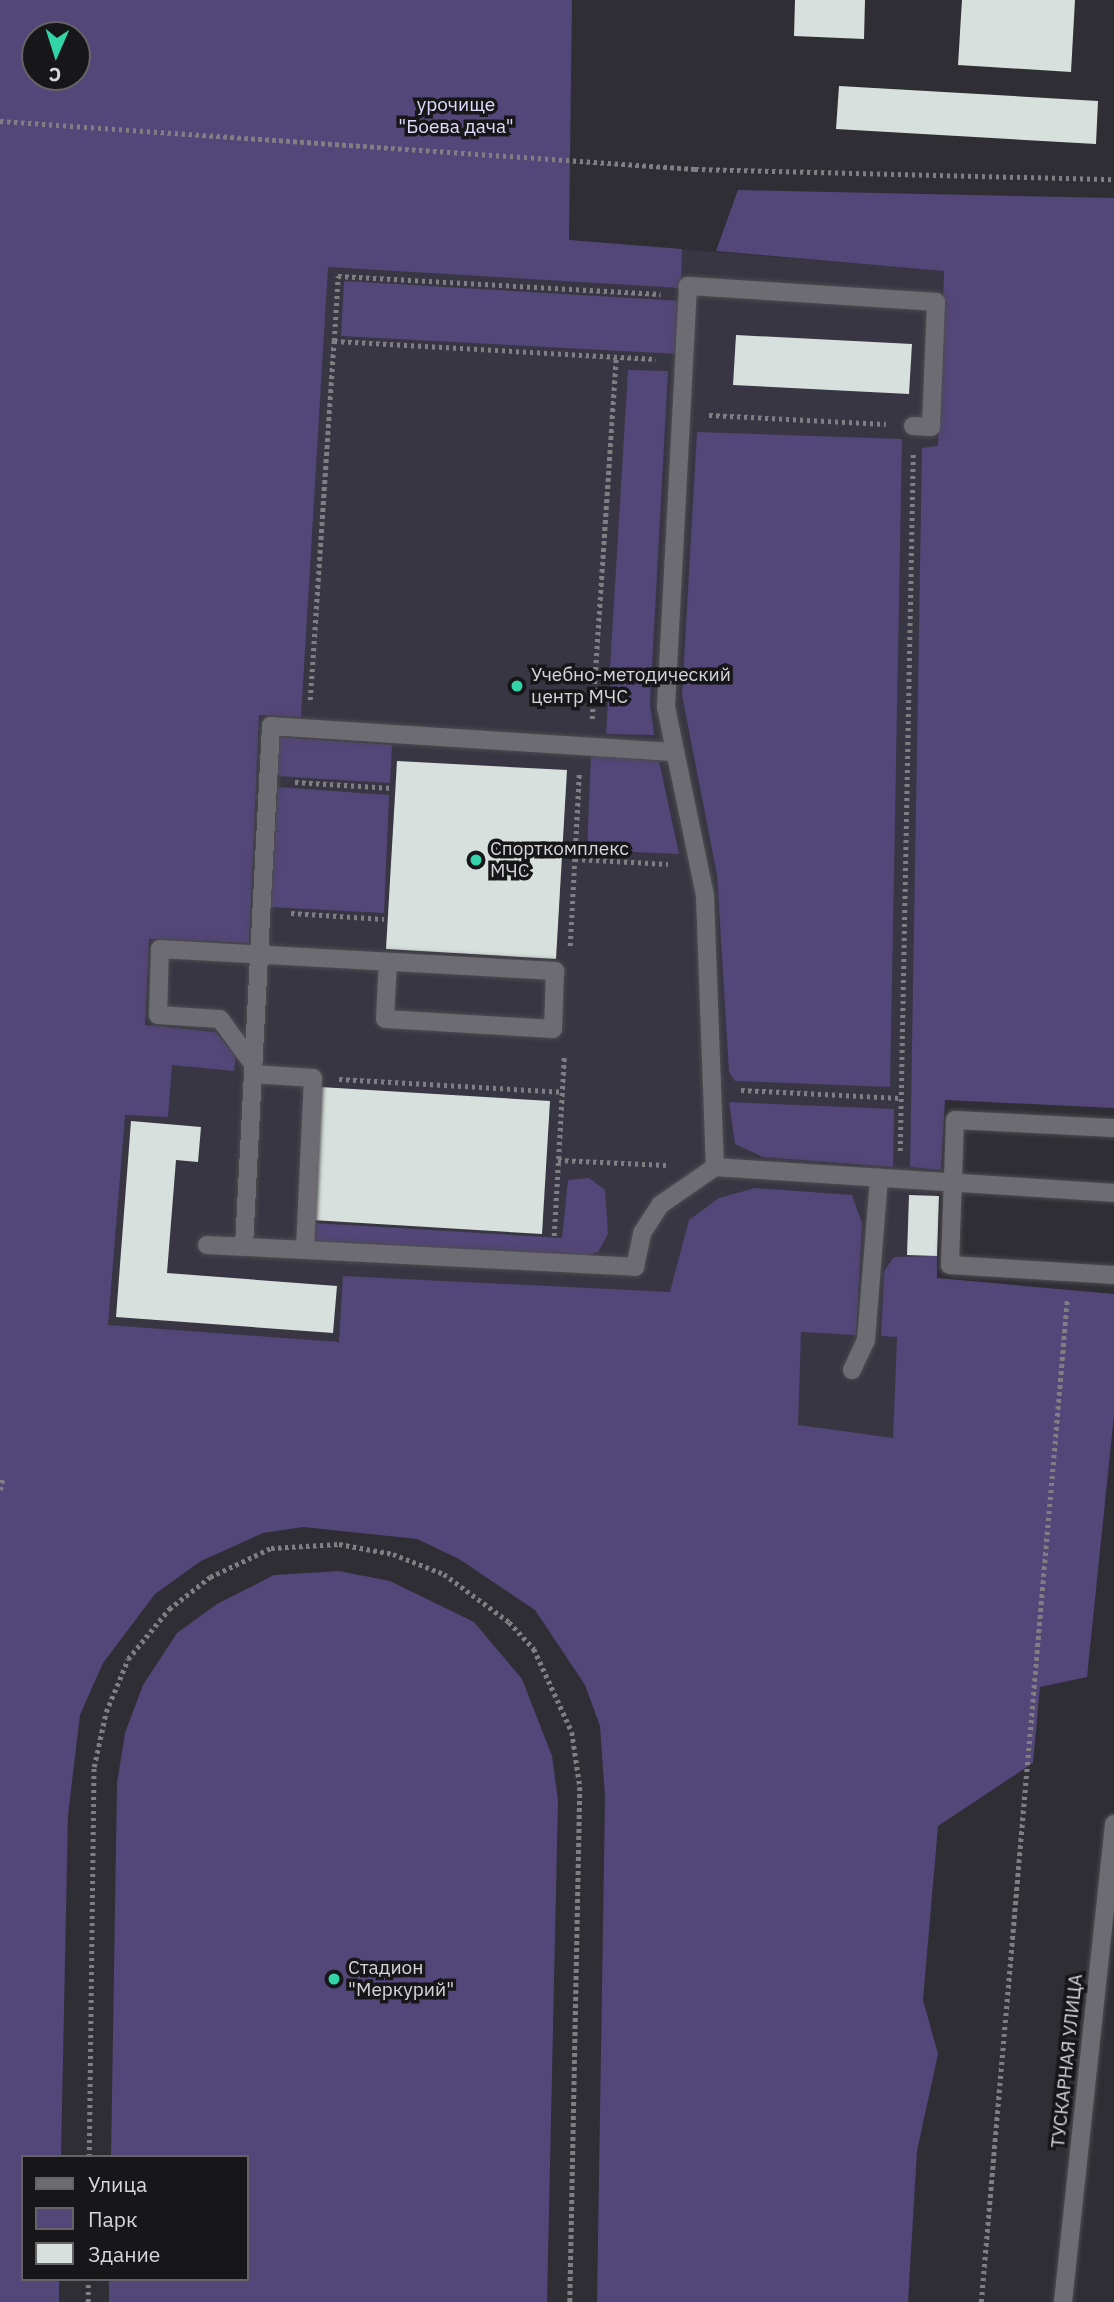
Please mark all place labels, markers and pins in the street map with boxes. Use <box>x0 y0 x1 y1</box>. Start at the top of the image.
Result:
place label: Учебно-методический центр МЧС <box>531 664 731 708</box>
marker: Учебно-методический центр МЧС <box>509 678 525 694</box>
place label: Спорткомплекс МЧС <box>490 838 629 882</box>
marker: Спорткомплекс МЧС <box>468 852 484 868</box>
place label: Стадион "Меркурий" <box>348 1957 454 2001</box>
marker: Стадион "Меркурий" <box>326 1971 342 1987</box>

